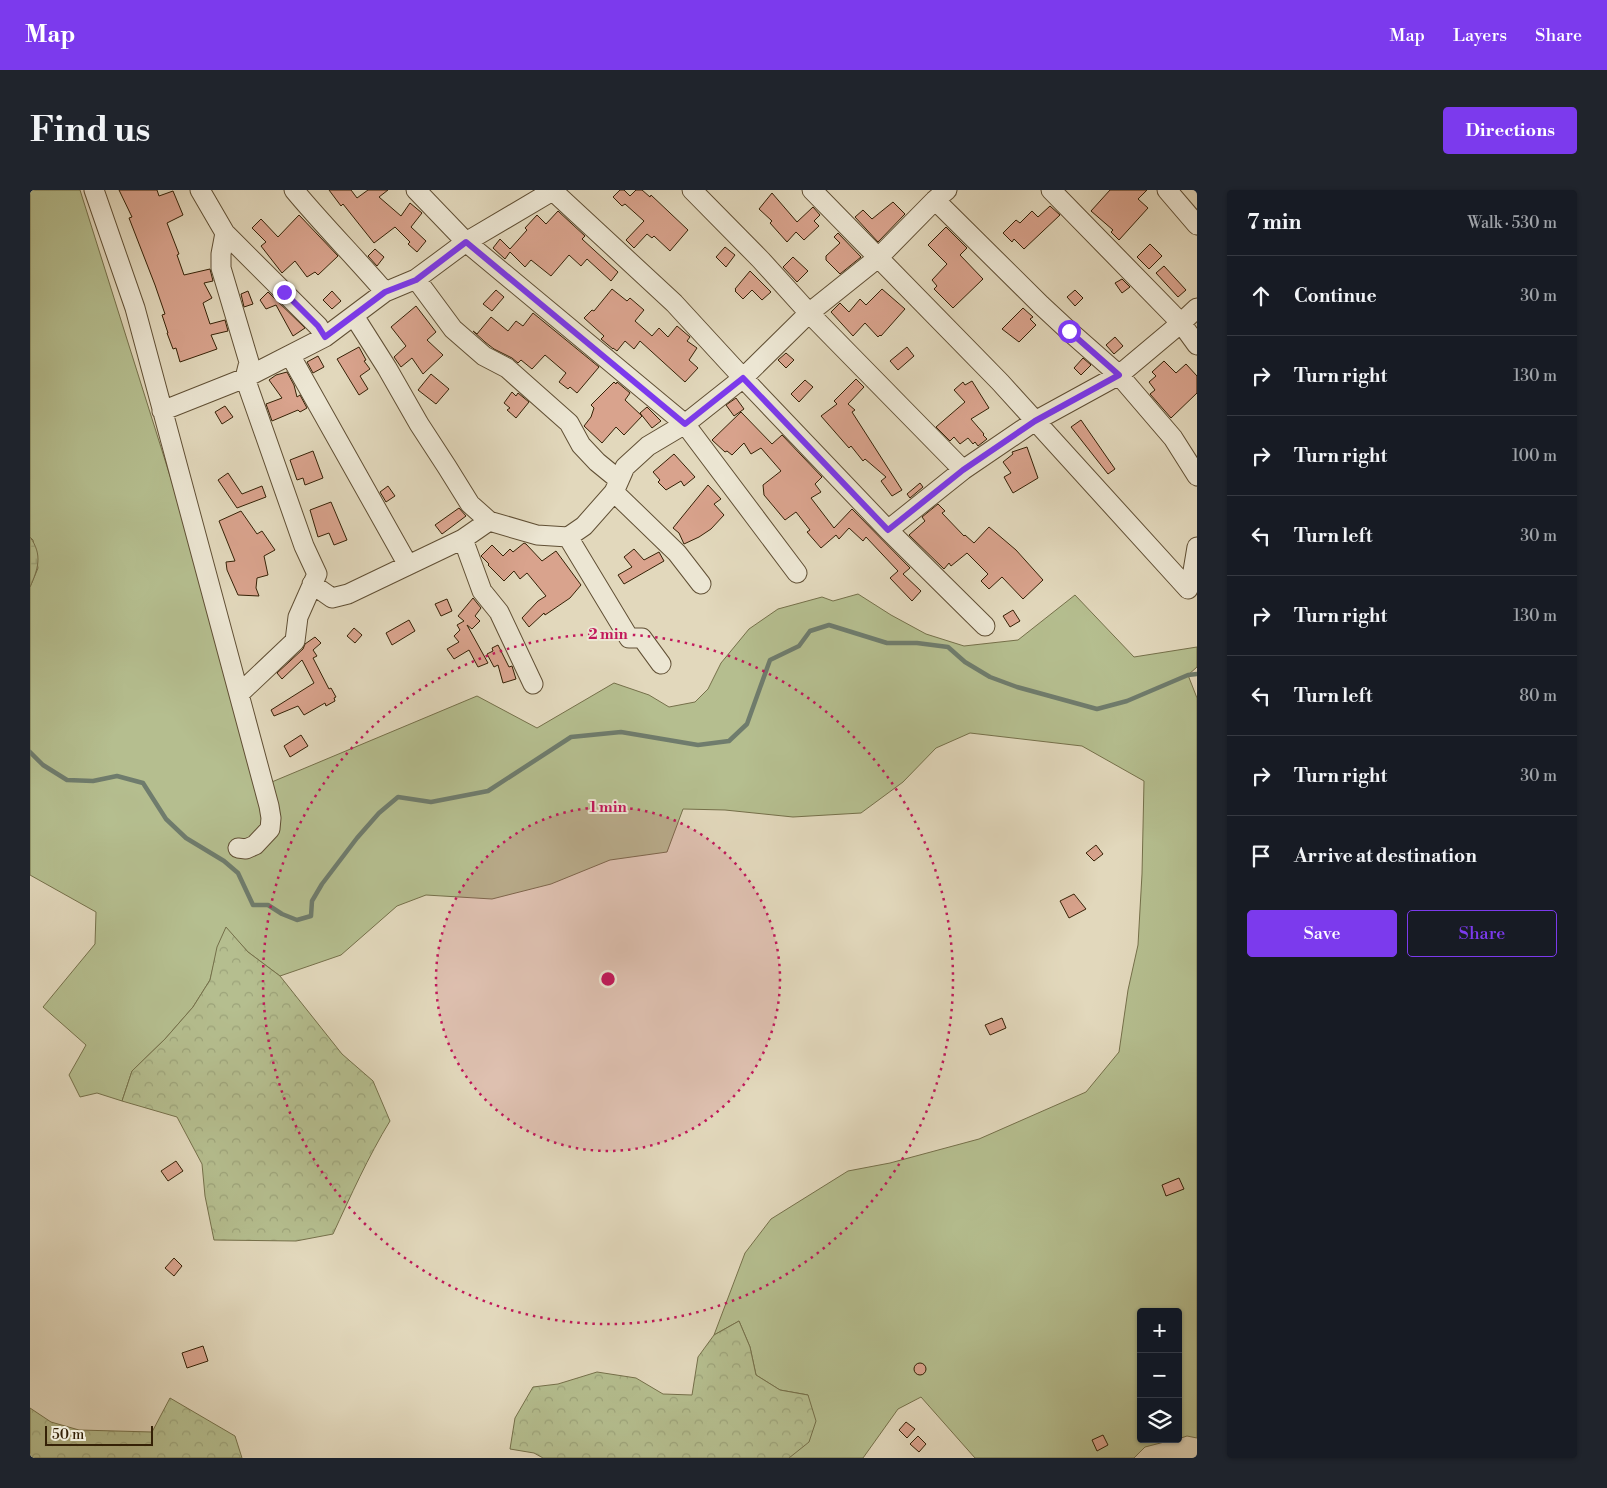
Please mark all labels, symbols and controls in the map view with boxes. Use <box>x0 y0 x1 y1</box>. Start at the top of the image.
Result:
text: Map <box>25 20 75 50</box>
text: Map <box>1390 24 1425 47</box>
text: Layers <box>1453 24 1507 47</box>
text: Share <box>1535 24 1582 47</box>
button: Directions <box>1443 107 1577 154</box>
text: Find us <box>30 109 150 152</box>
text: 7 min <box>1247 210 1301 236</box>
text: Walk · 530 m <box>1468 213 1557 233</box>
route end <box>273 281 296 304</box>
icon: ahead <box>1247 282 1275 310</box>
text: Continue <box>1294 284 1377 308</box>
text: 30 m <box>1520 286 1557 306</box>
route start <box>1058 320 1081 343</box>
icon: right <box>1247 362 1275 390</box>
text: Turn right <box>1294 364 1387 388</box>
text: 130 m <box>1513 366 1557 386</box>
icon: right <box>1247 442 1275 470</box>
text: Turn right <box>1294 444 1387 468</box>
text: 100 m <box>1512 446 1557 466</box>
icon: left <box>1247 522 1275 550</box>
text: Turn left <box>1294 524 1373 548</box>
text: 30 m <box>1520 526 1557 546</box>
icon: right <box>1247 602 1275 630</box>
text: Turn right <box>1294 604 1387 628</box>
text: 130 m <box>1513 606 1557 626</box>
text: 2 min <box>588 625 628 644</box>
icon: left <box>1247 682 1275 710</box>
text: Turn left <box>1294 684 1373 708</box>
text: 80 m <box>1519 686 1557 706</box>
icon: right <box>1247 762 1275 790</box>
text: Turn right <box>1294 764 1387 788</box>
text: 30 m <box>1520 766 1557 786</box>
text: 1 min <box>589 798 627 817</box>
icon: arrive <box>1247 842 1275 870</box>
text: Arrive at destination <box>1294 844 1477 868</box>
button: Save <box>1247 910 1397 957</box>
button: Share <box>1407 910 1557 957</box>
centre of rings <box>599 970 617 988</box>
map controls <box>1137 1308 1182 1443</box>
button: + <box>1137 1308 1182 1353</box>
button: − <box>1137 1353 1182 1398</box>
button: layers <box>1137 1398 1182 1443</box>
scale bar <box>45 1423 152 1446</box>
text: 50 m <box>52 1426 84 1444</box>

